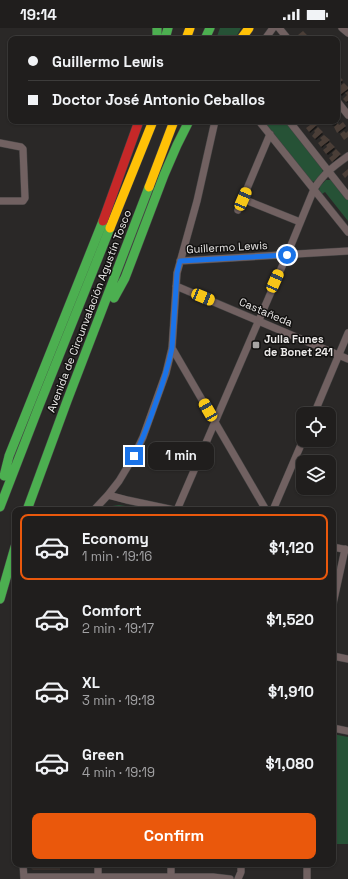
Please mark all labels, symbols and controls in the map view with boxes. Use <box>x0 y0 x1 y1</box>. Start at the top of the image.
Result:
text: 19:14 <box>20 5 57 24</box>
text: Guillermo Lewis <box>52 52 164 71</box>
text: Doctor José Antonio Ceballos <box>52 90 265 109</box>
car <box>233 186 253 212</box>
street label: Avenida de Circunvalación Agustín Tosco <box>44 208 134 414</box>
street label: Guillermo Lewis <box>186 238 268 256</box>
route start <box>278 246 296 264</box>
car <box>265 268 285 294</box>
car <box>190 287 216 307</box>
street label: Castañeda <box>237 294 296 330</box>
place label: Julia Funes de Bonet 241 <box>264 332 333 359</box>
marker: Julia Funes de Bonet 241 <box>251 340 261 350</box>
car <box>197 397 219 423</box>
map controls <box>296 407 336 495</box>
button: locate <box>296 407 336 447</box>
callout: 1 min <box>148 442 214 470</box>
route end <box>125 447 143 465</box>
text: 1 min <box>165 447 197 464</box>
button: layers <box>296 455 336 495</box>
icon: car <box>34 529 70 565</box>
text: Economy <box>82 529 149 548</box>
text: $1,120 <box>269 538 314 557</box>
text: 1 min · 19:16 <box>82 548 152 565</box>
icon: car <box>34 601 70 637</box>
text: Comfort <box>82 601 142 620</box>
text: $1,520 <box>266 610 314 629</box>
text: 2 min · 19:17 <box>82 620 154 637</box>
icon: car <box>34 673 70 709</box>
text: XL <box>82 673 100 692</box>
text: $1,910 <box>268 682 314 701</box>
text: 3 min · 19:18 <box>82 692 155 709</box>
icon: car <box>34 745 70 781</box>
text: Green <box>82 745 124 764</box>
text: $1,080 <box>265 754 314 773</box>
text: 4 min · 19:19 <box>82 764 155 781</box>
button: Confirm <box>32 813 316 859</box>

